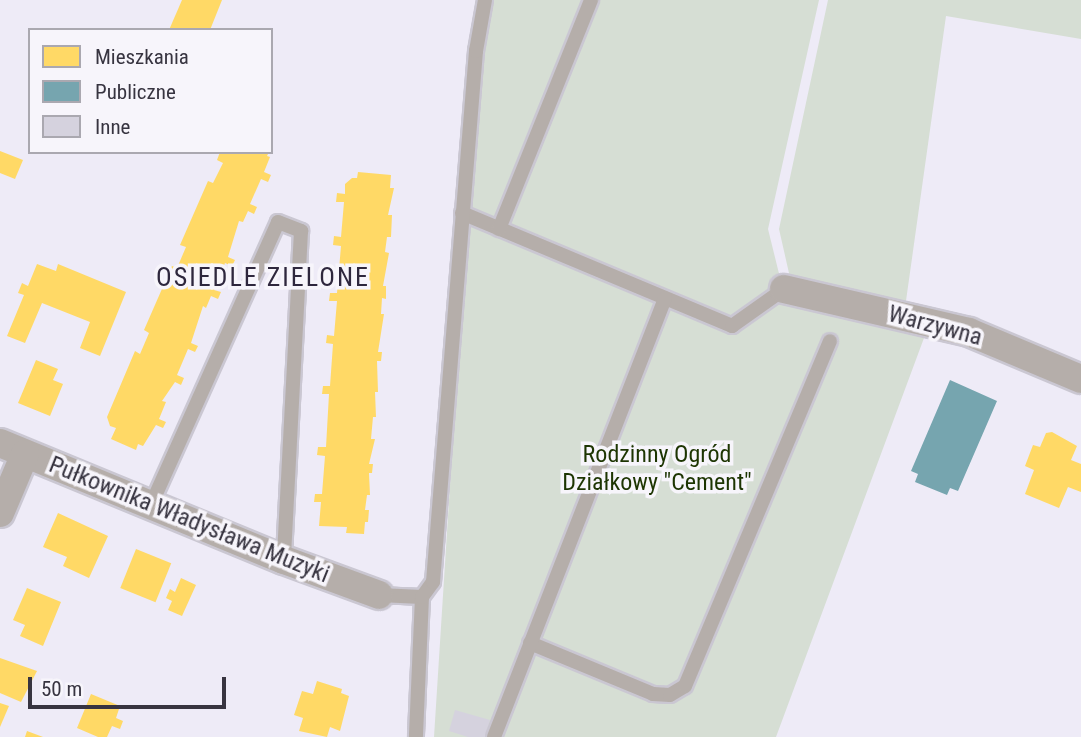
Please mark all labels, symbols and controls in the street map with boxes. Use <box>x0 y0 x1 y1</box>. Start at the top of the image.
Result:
legend <box>28 28 273 154</box>
text: Mieszkania <box>95 45 189 69</box>
text: Publiczne <box>95 80 176 104</box>
text: Inne <box>95 115 130 139</box>
district label: OSIEDLE ZIELONE <box>158 262 368 294</box>
street label: Warzywna <box>885 300 985 352</box>
park label: Rodzinny Ogród Działkowy "Cement" <box>562 441 752 497</box>
street label: Pułkownika Władysława Muzyki <box>45 451 333 589</box>
scale bar <box>32 664 229 708</box>
text: 50 m <box>41 677 82 701</box>

